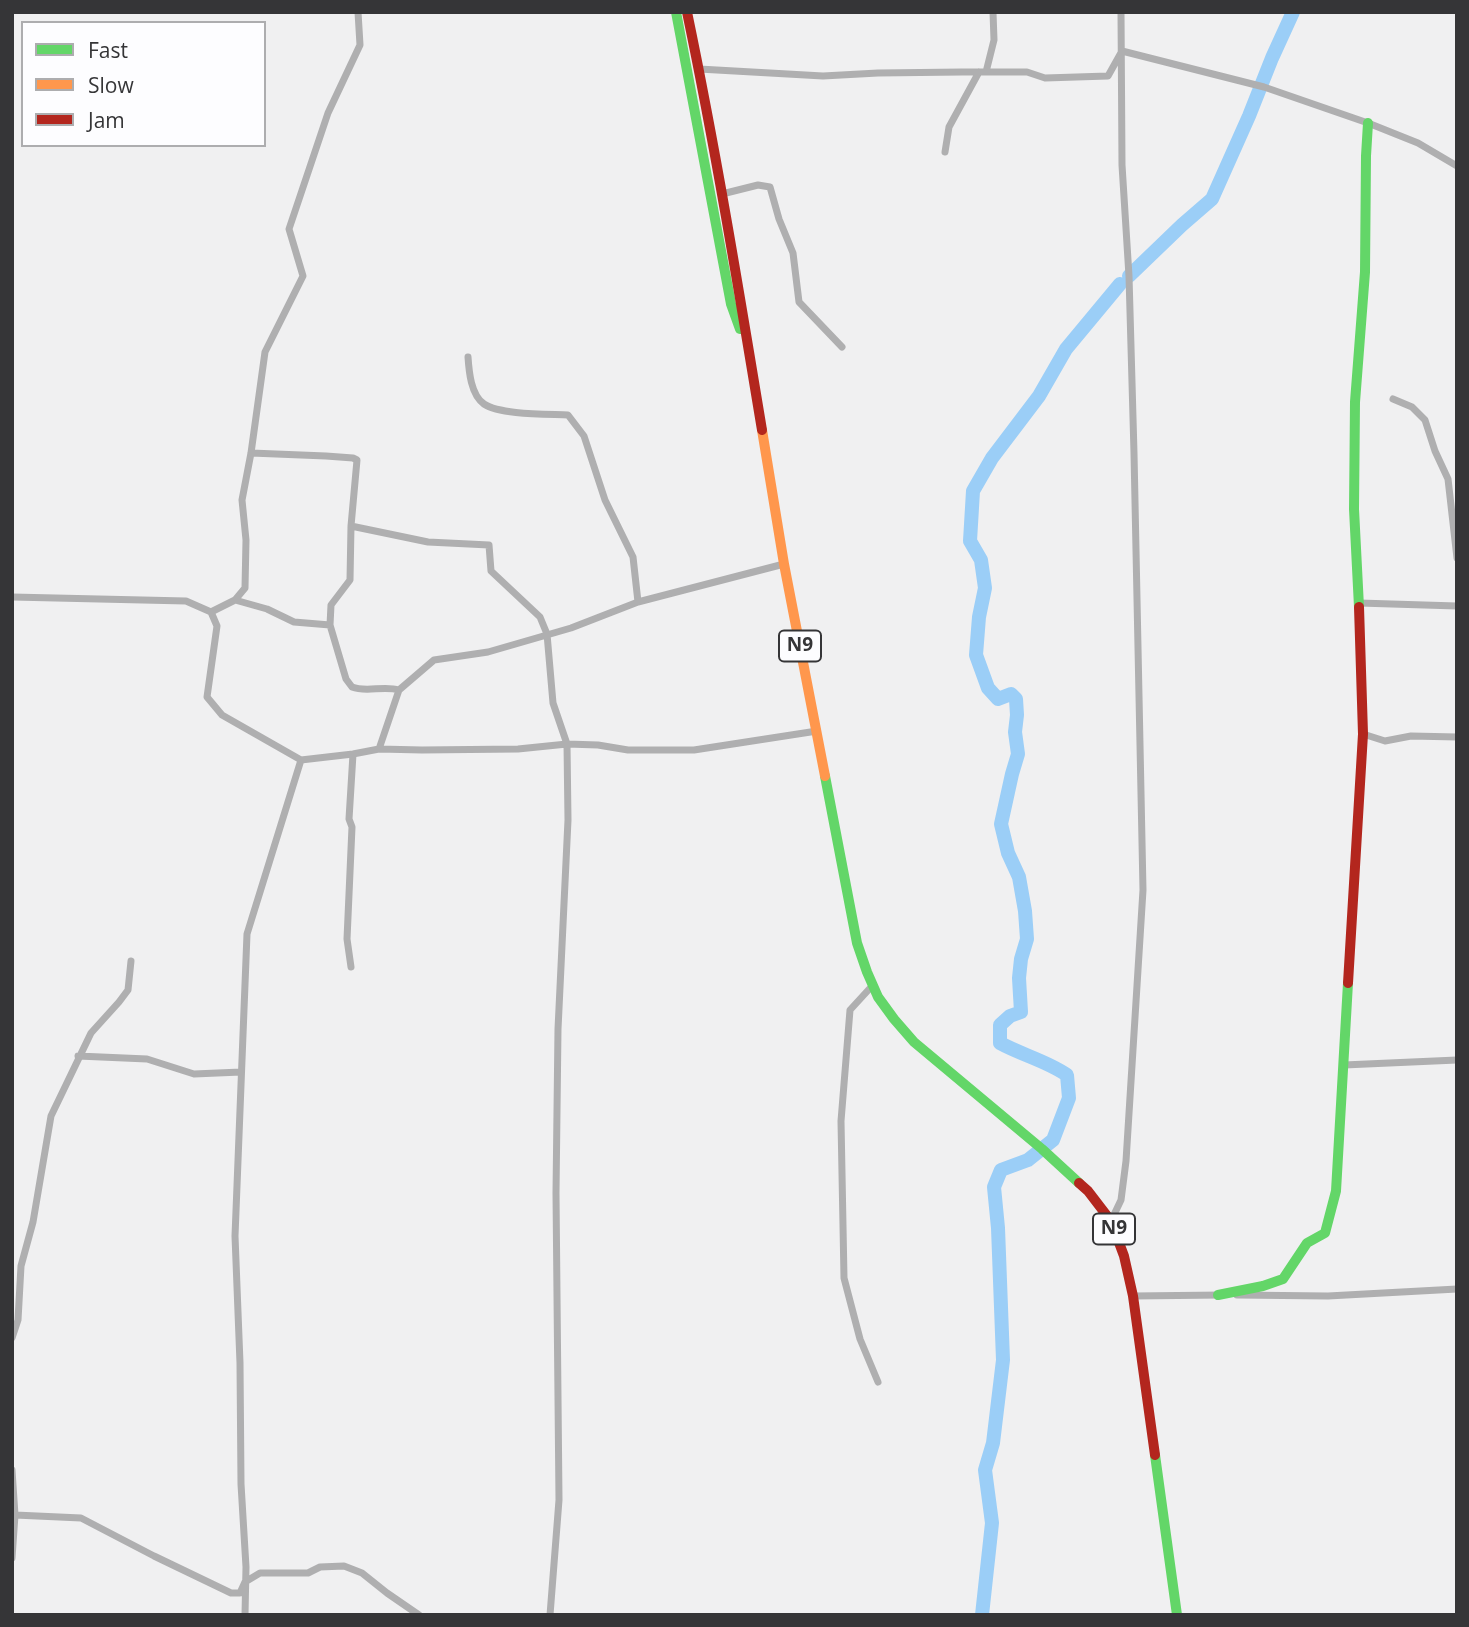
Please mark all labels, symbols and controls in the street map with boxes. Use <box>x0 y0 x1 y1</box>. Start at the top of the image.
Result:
legend <box>21 21 266 147</box>
text: Fast <box>88 36 128 64</box>
text: Slow <box>88 71 134 99</box>
text: Jam <box>88 106 125 134</box>
road number: N9 <box>779 631 821 662</box>
road number: N9 <box>1093 1214 1135 1245</box>

